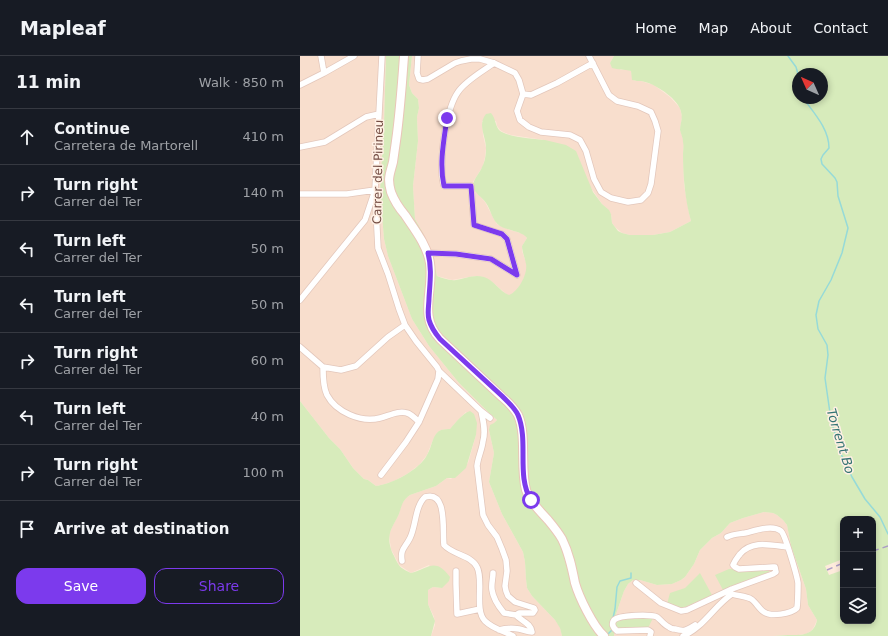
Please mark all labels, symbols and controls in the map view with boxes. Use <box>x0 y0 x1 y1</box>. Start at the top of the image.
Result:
text: Mapleaf <box>20 17 106 39</box>
text: Home <box>635 20 677 36</box>
text: Map <box>699 20 728 36</box>
text: About <box>750 20 792 36</box>
text: Contact <box>814 20 868 36</box>
north arrow <box>792 68 828 104</box>
text: 11 min <box>16 72 81 92</box>
text: Walk · 850 m <box>199 75 284 90</box>
route end <box>438 109 456 127</box>
text: Continue <box>54 120 130 138</box>
street label: Carrer del Pirineu <box>370 120 386 224</box>
icon: ahead <box>16 126 38 148</box>
text: 410 m <box>242 129 284 144</box>
text: Carretera de Martorell <box>54 138 198 153</box>
text: Turn right <box>54 176 138 194</box>
icon: right <box>16 182 38 204</box>
text: 140 m <box>242 185 284 200</box>
text: Carrer del Ter <box>54 194 142 209</box>
text: Turn left <box>54 232 126 250</box>
icon: left <box>16 238 38 260</box>
text: 50 m <box>251 241 284 256</box>
text: Carrer del Ter <box>54 250 142 265</box>
text: Turn left <box>54 288 126 306</box>
icon: left <box>16 294 38 316</box>
text: 50 m <box>251 297 284 312</box>
text: Carrer del Ter <box>54 306 142 321</box>
text: Turn right <box>54 344 138 362</box>
icon: right <box>16 350 38 372</box>
text: 60 m <box>251 353 284 368</box>
text: Carrer del Ter <box>54 362 142 377</box>
text: Turn left <box>54 400 126 418</box>
icon: left <box>16 406 38 428</box>
water label: Torrent Bo <box>824 407 858 476</box>
text: 40 m <box>251 409 284 424</box>
text: Carrer del Ter <box>54 418 142 433</box>
text: Turn right <box>54 456 138 474</box>
icon: right <box>16 462 38 484</box>
text: 100 m <box>242 465 284 480</box>
text: Carrer del Ter <box>54 474 142 489</box>
route start <box>522 491 540 509</box>
map controls <box>840 516 876 624</box>
button: + <box>840 516 876 552</box>
icon: arrive <box>16 518 38 540</box>
text: Arrive at destination <box>54 520 229 538</box>
button: − <box>840 552 876 588</box>
button: Save <box>16 568 146 604</box>
button: Share <box>154 568 284 604</box>
button: layers <box>840 588 876 624</box>

